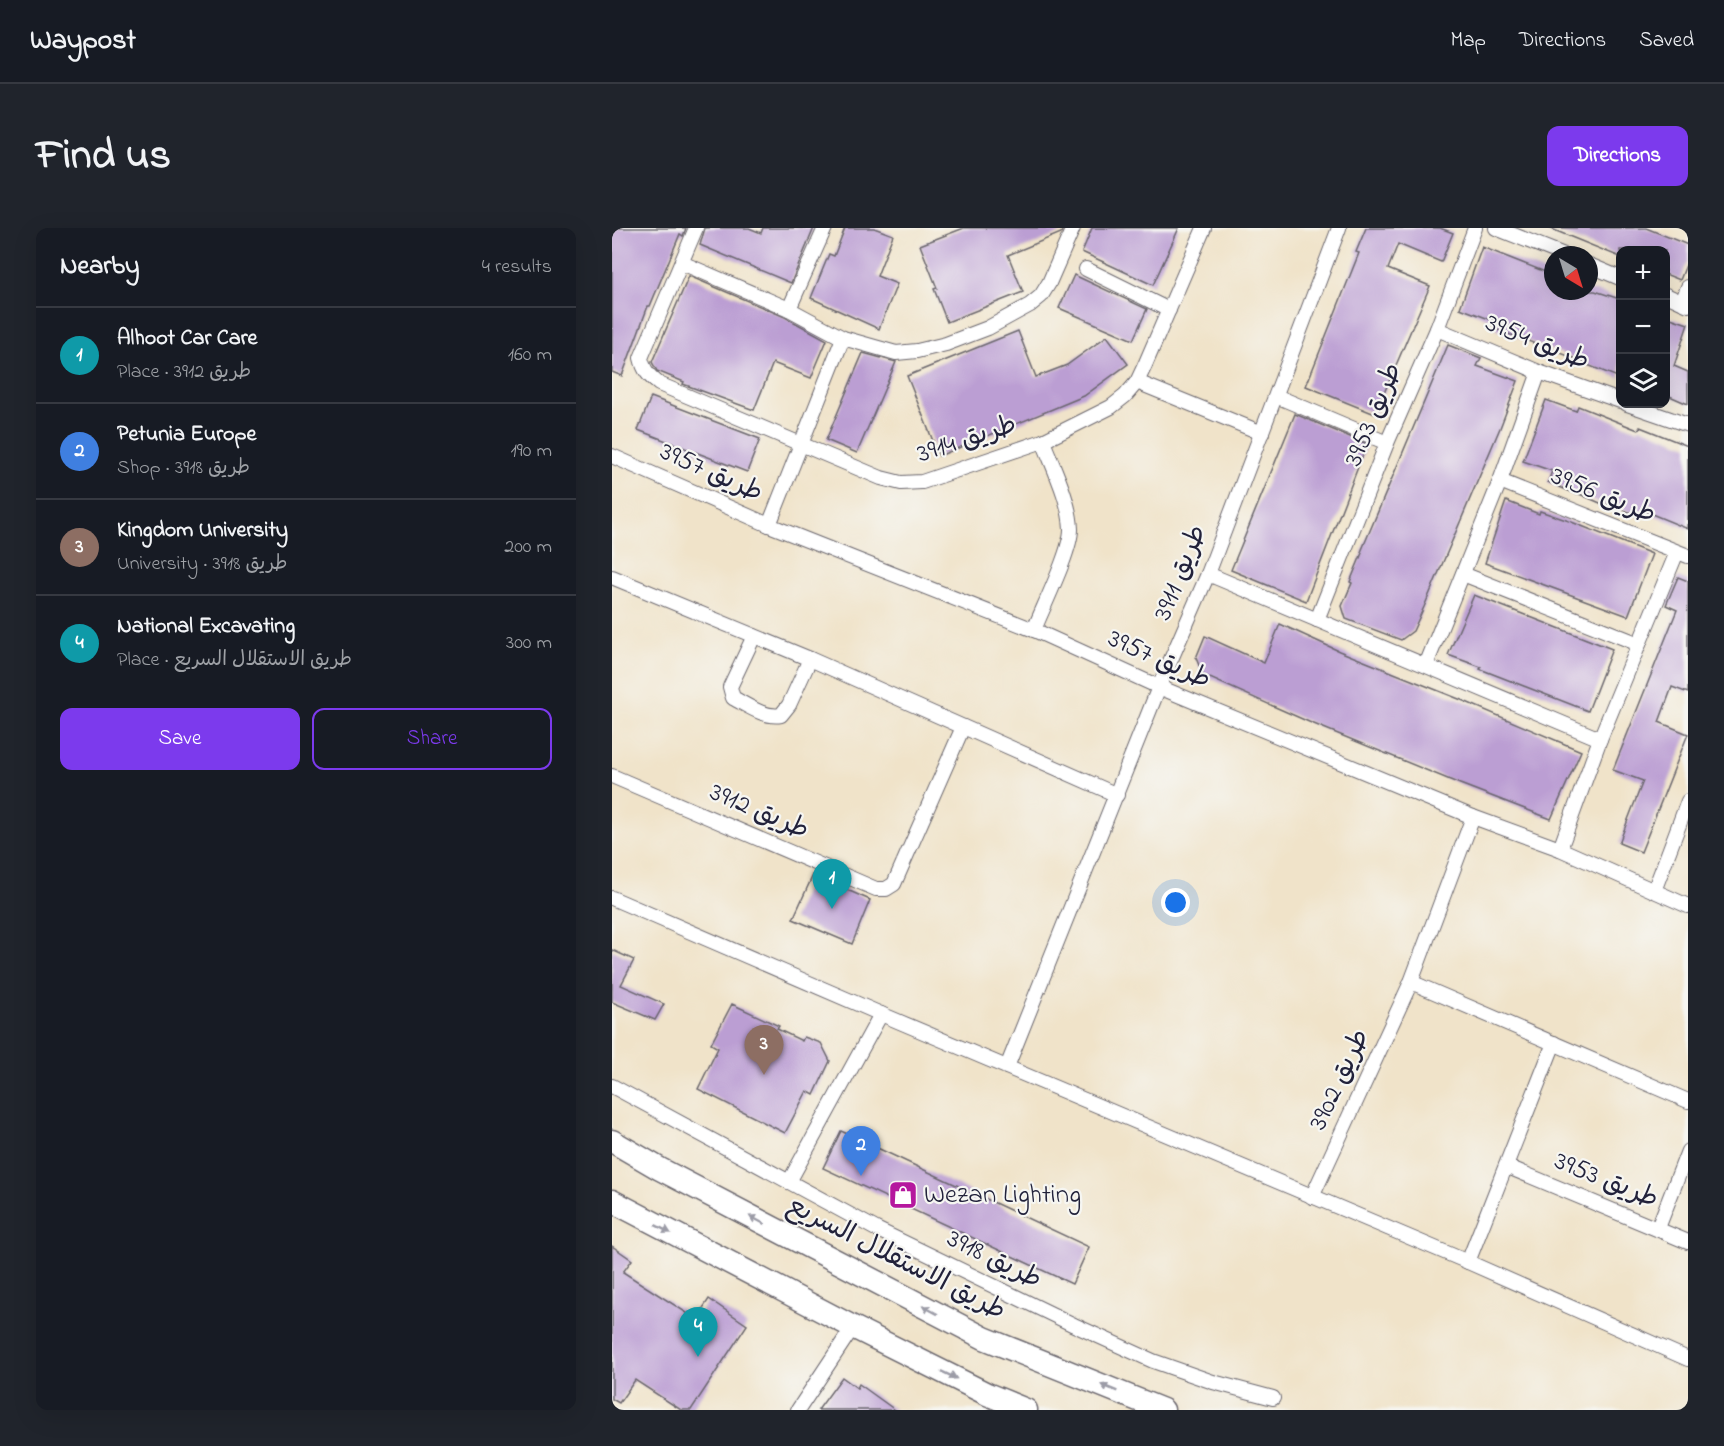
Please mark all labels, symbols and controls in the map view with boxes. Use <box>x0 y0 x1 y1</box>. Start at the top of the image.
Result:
text: Waypost <box>30 21 136 62</box>
text: Map <box>1450 26 1486 56</box>
text: Directions <box>1519 26 1606 56</box>
text: Saved <box>1639 26 1694 56</box>
text: Find us <box>36 126 171 187</box>
button: Directions <box>1547 126 1688 186</box>
north arrow <box>1544 246 1598 300</box>
map controls <box>1616 246 1670 408</box>
button: + <box>1616 246 1670 300</box>
text: Nearby <box>60 248 139 286</box>
text: 4 results <box>482 253 552 282</box>
button: − <box>1616 300 1670 354</box>
street label: طريق 3954 <box>1479 304 1595 382</box>
text: Alhoot Car Care <box>117 323 257 355</box>
text: 1 <box>76 341 83 370</box>
text: 160 m <box>508 341 552 370</box>
button: layers <box>1616 354 1670 408</box>
street label: طريق 3953 <box>1335 357 1413 473</box>
text: Place · طريق 3912 <box>117 358 251 387</box>
street label: طريق 3914 <box>912 406 1022 474</box>
text: Petunia Europe <box>117 419 256 451</box>
street label: طريق 3957 <box>653 433 769 513</box>
text: 2 <box>75 437 84 466</box>
text: 190 m <box>510 437 552 466</box>
text: Shop · طريق 3918 <box>117 454 250 483</box>
street label: طريق 3956 <box>1545 457 1661 535</box>
text: Kingdom University <box>117 515 288 547</box>
street label: طريق 3911 <box>1144 519 1218 627</box>
text: 3 <box>75 533 84 562</box>
text: 200 m <box>504 533 552 562</box>
text: University · طريق 3918 <box>117 550 288 579</box>
text: National Excavating <box>117 611 295 643</box>
street label: طريق 3957 <box>1101 620 1217 700</box>
text: 4 <box>75 629 84 658</box>
text: 300 m <box>506 629 552 658</box>
text: Place · طريق الاستقلال السريع <box>117 646 352 675</box>
button: Save <box>60 708 300 770</box>
button: Share <box>312 708 552 770</box>
street label: طريق 3912 <box>703 774 815 850</box>
pin: 1 <box>812 860 852 909</box>
your location <box>1161 888 1190 917</box>
street label: طريق 3902 <box>1300 1023 1380 1137</box>
pin: 3 <box>744 1026 784 1075</box>
pin: 2 <box>842 1126 880 1176</box>
street label: طريق 3953 <box>1548 1142 1664 1220</box>
place label: Wezan Lighting <box>924 1176 1081 1215</box>
shop icon: Wezan Lighting <box>887 1179 919 1211</box>
street label: طريق الاستقلال السريع <box>780 1187 1012 1331</box>
one-way arrow <box>749 1215 766 1225</box>
street label: طريق 3918 <box>940 1220 1048 1300</box>
one-way arrow <box>655 1224 672 1234</box>
one-way arrow <box>922 1305 939 1315</box>
pin: 4 <box>678 1308 718 1357</box>
one-way arrow <box>941 1370 958 1380</box>
one-way arrow <box>1099 1383 1117 1393</box>

